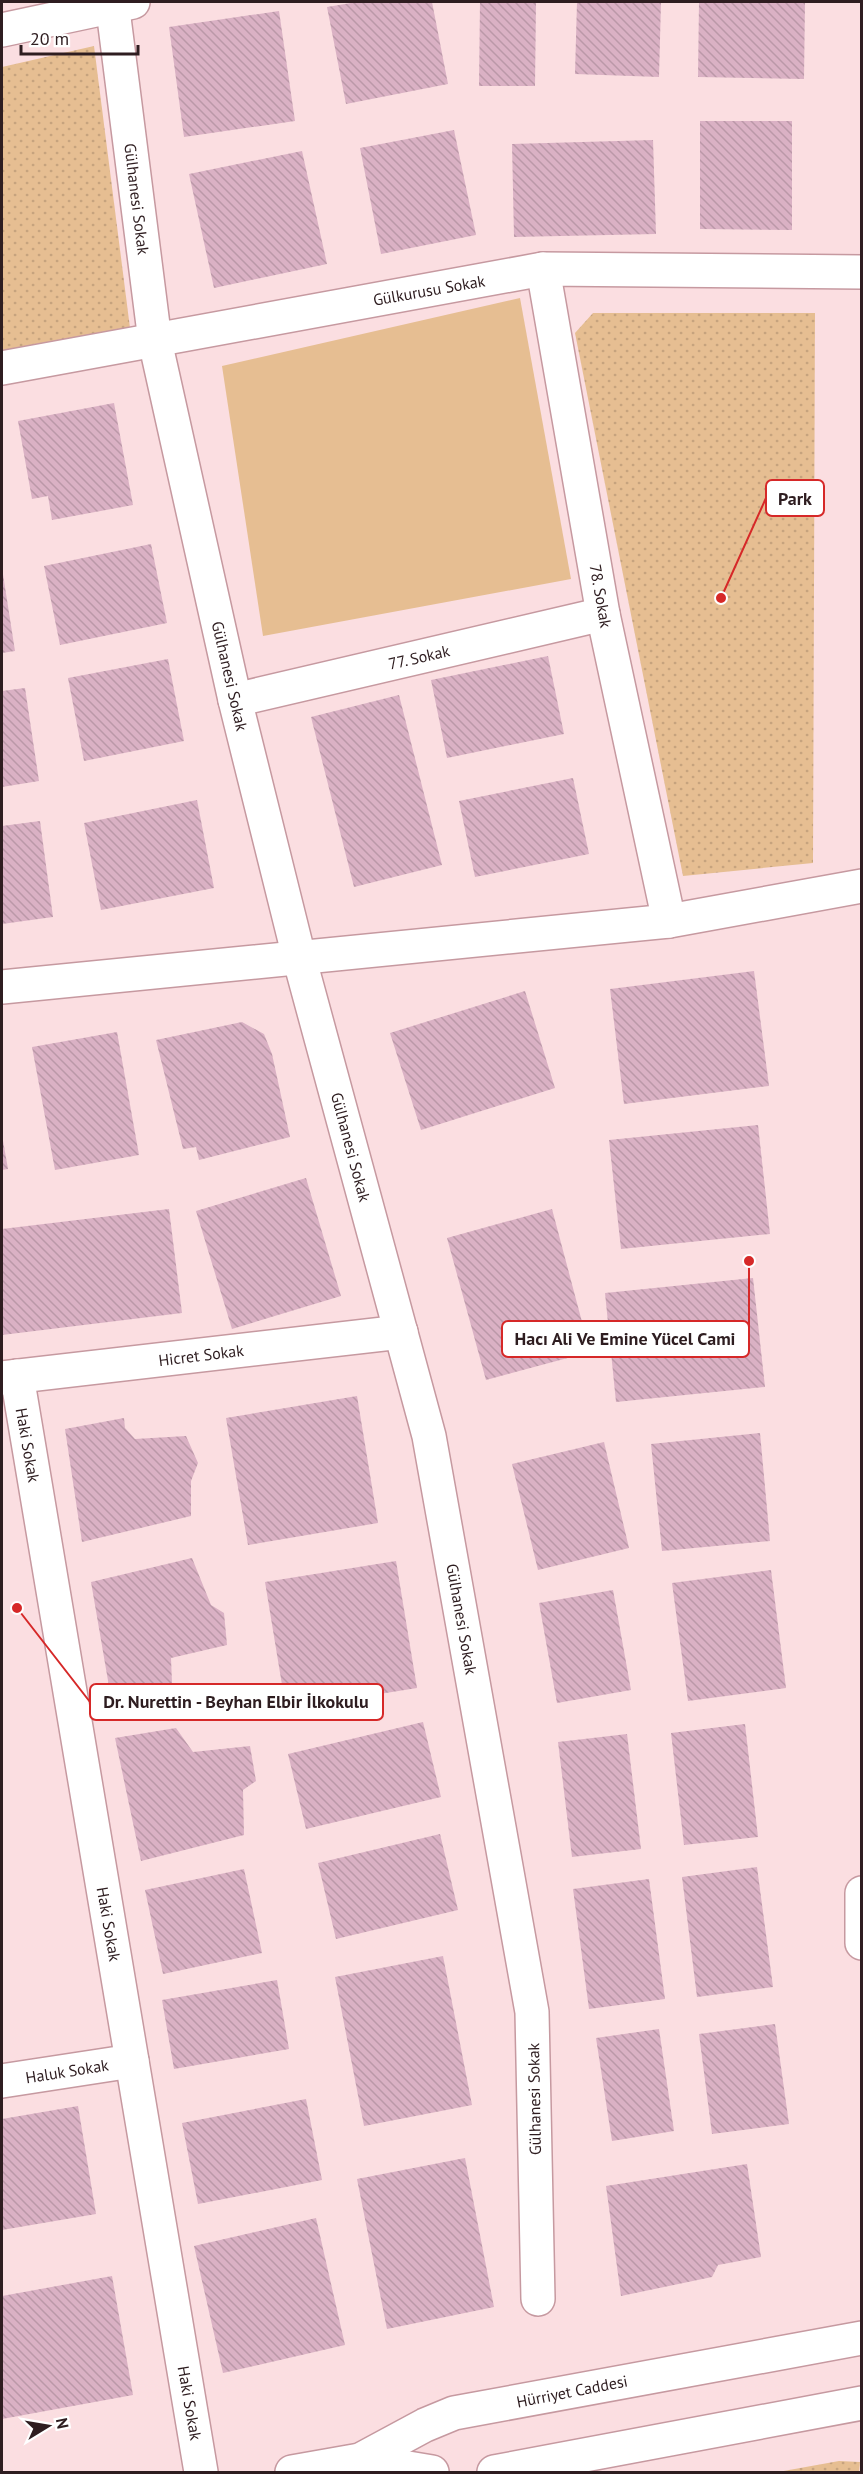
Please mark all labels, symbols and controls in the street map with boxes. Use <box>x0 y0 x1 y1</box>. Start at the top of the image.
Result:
scale bar <box>21 18 138 56</box>
text: 20 m <box>30 27 69 50</box>
street label: Gülhanesi Sokak <box>120 142 154 256</box>
street label: Gülkurusu Sokak <box>371 270 487 310</box>
callout: Park <box>766 480 824 516</box>
text: Park <box>778 487 812 510</box>
street label: 78. Sokak <box>586 563 616 630</box>
street label: Gülhanesi Sokak <box>208 619 252 733</box>
street label: 77. Sokak <box>386 640 452 674</box>
street label: Gülhanesi Sokak <box>327 1090 375 1204</box>
callout: Hacı Ali Ve Emine Yücel Cami <box>502 1321 749 1357</box>
text: Hacı Ali Ve Emine Yücel Cami <box>515 1327 735 1350</box>
street label: Hicret Sokak <box>157 1340 245 1370</box>
street label: Haki Sokak <box>12 1406 44 1484</box>
street label: Gülhanesi Sokak <box>442 1562 482 1676</box>
callout: Dr. Nurettin - Beyhan Elbir İlkokulu <box>90 1684 383 1720</box>
text: Dr. Nurettin - Beyhan Elbir İlkokulu <box>103 1690 369 1713</box>
street label: Haki Sokak <box>93 1885 125 1963</box>
street label: Gülhanesi Sokak <box>523 2042 545 2155</box>
street label: Haluk Sokak <box>24 2055 110 2087</box>
street label: Haki Sokak <box>174 2364 206 2442</box>
street label: Hürriyet Caddesi <box>515 2370 629 2412</box>
north arrow <box>18 2396 78 2456</box>
text: N <box>52 2416 74 2430</box>

